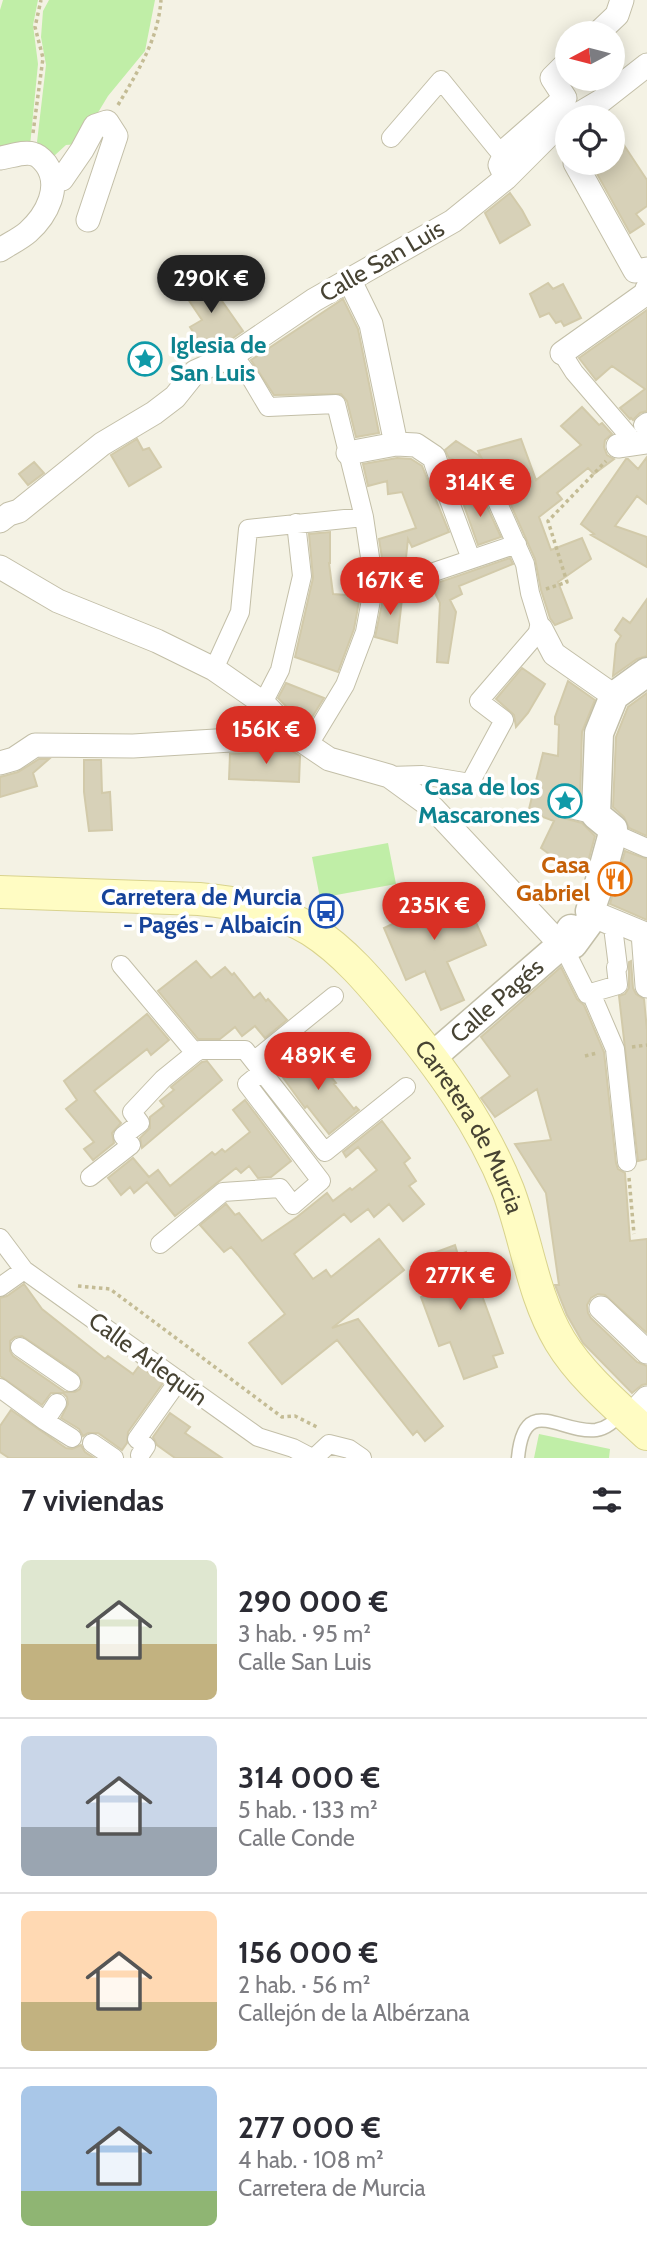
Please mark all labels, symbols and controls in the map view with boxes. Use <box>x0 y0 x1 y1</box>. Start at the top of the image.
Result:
north arrow <box>555 21 625 91</box>
map controls <box>555 21 625 175</box>
button: locate <box>555 105 625 175</box>
street label: Calle San Luis <box>314 213 449 308</box>
pin: 290K € <box>154 256 268 315</box>
text: 290K € <box>173 264 249 292</box>
place label: Iglesia de San Luis <box>170 330 266 387</box>
place icon: Iglesia de San Luis <box>126 340 164 378</box>
pin: 314K € <box>423 460 537 519</box>
text: 314K € <box>445 468 515 496</box>
pin: 167K € <box>333 558 447 617</box>
text: 167K € <box>356 566 424 594</box>
pin: 156K € <box>209 706 323 766</box>
text: 156K € <box>232 715 300 743</box>
place label: Casa de los Mascarones <box>418 772 540 829</box>
place icon: Casa de los Mascarones <box>546 782 584 820</box>
place label: Casa Gabriel <box>516 850 590 907</box>
restaurant icon: Casa Gabriel <box>596 860 634 898</box>
place label: Carretera de Murcia - Pagés - Albaicín <box>101 882 302 939</box>
pin: 235K € <box>377 883 491 942</box>
text: 235K € <box>398 891 470 919</box>
bus stop icon: Carretera de Murcia - Pagés - Albaicín <box>307 892 345 930</box>
street label: Calle Pagés <box>444 952 549 1049</box>
pin: 489K € <box>261 1032 375 1092</box>
street label: Carretera de Murcia <box>409 1034 530 1217</box>
text: 489K € <box>280 1041 356 1069</box>
pin: 277K € <box>403 1252 517 1312</box>
text: 277K € <box>425 1261 495 1289</box>
street label: Calle Arlequín <box>83 1306 213 1411</box>
icon: filters <box>588 1481 626 1519</box>
text: 7 viviendas <box>21 1482 164 1519</box>
text: 290 000 € <box>238 1583 388 1620</box>
icon: home <box>77 1588 161 1672</box>
text: 3 hab. · 95 m² <box>238 1620 371 1648</box>
text: Calle San Luis <box>238 1648 371 1676</box>
text: 314 000 € <box>238 1759 380 1796</box>
icon: home <box>77 1764 161 1848</box>
text: 5 hab. · 133 m² <box>238 1796 378 1824</box>
text: Calle Conde <box>238 1824 355 1852</box>
text: 156 000 € <box>238 1934 378 1971</box>
icon: home <box>77 1939 161 2023</box>
text: 2 hab. · 56 m² <box>238 1971 370 1999</box>
text: Callejón de la Albérzana <box>238 1999 470 2027</box>
text: 277 000 € <box>238 2109 381 2146</box>
icon: home <box>77 2114 161 2198</box>
text: 4 hab. · 108 m² <box>238 2146 384 2174</box>
text: Carretera de Murcia <box>238 2174 425 2202</box>

